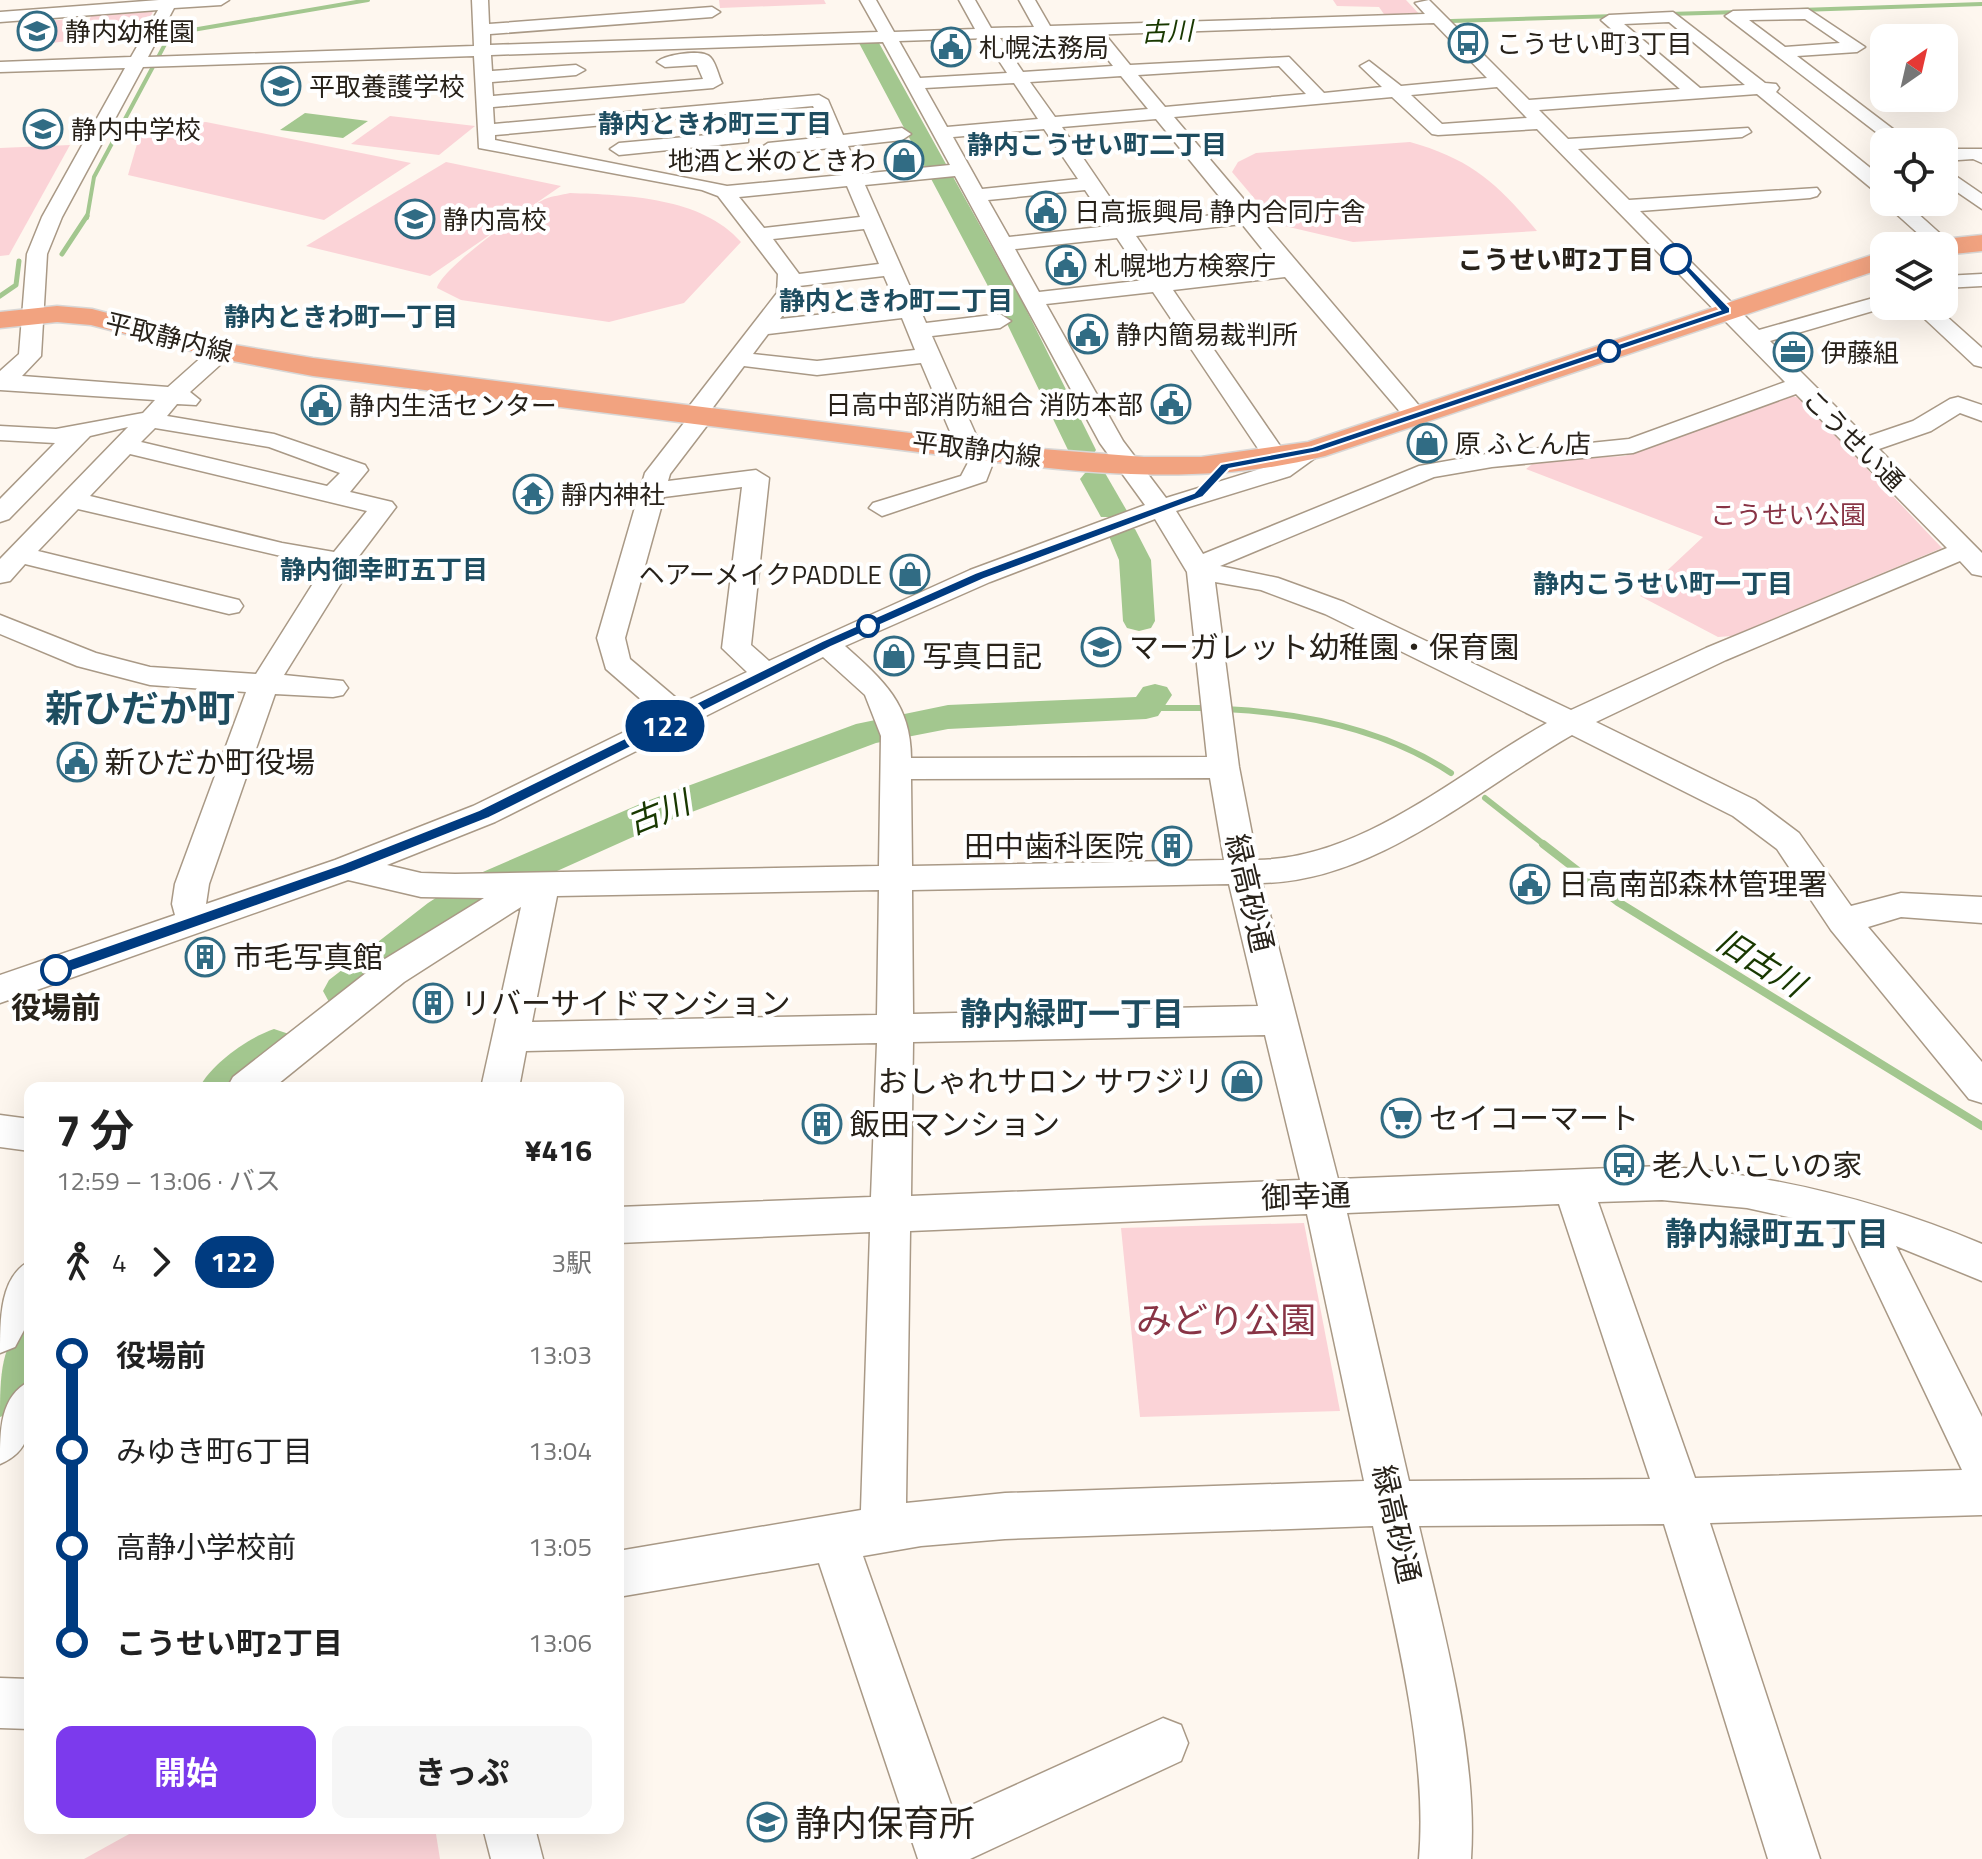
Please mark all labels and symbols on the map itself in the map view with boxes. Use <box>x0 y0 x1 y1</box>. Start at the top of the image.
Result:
school or university icon: 静内幼稚園 <box>16 10 58 52</box>
water label: 古川 <box>1140 11 1197 51</box>
place label: 静内幼稚園 <box>65 12 195 51</box>
bus stop icon: こうせい町3丁目 <box>1447 22 1489 64</box>
place label: こうせい町3丁目 <box>1496 24 1693 63</box>
north arrow <box>1870 24 1958 112</box>
public building icon: 札幌法務局 <box>930 26 972 68</box>
place label: 札幌法務局 <box>979 28 1109 67</box>
school or university icon: 平取養護学校 <box>260 65 302 107</box>
place label: 平取養護学校 <box>309 67 465 106</box>
district label: 静内ときわ町三丁目 <box>598 104 832 143</box>
school or university icon: 静内中学校 <box>22 108 64 150</box>
place label: 静内中学校 <box>71 110 201 149</box>
district label: 静内こうせい町二丁目 <box>967 125 1227 164</box>
shop icon: 地酒と米のときわ <box>883 139 925 181</box>
place label: 地酒と米のときわ <box>668 141 876 180</box>
public building icon: 日高振興局 静内合同庁舎 <box>1025 190 1067 232</box>
place label: 日高振興局 静内合同庁舎 <box>1074 192 1366 231</box>
school or university icon: 静内高校 <box>394 198 436 240</box>
place label: 静内高校 <box>443 200 547 239</box>
place label: こうせい町2丁目 <box>1457 240 1654 279</box>
public building icon: 札幌地方検察庁 <box>1045 244 1087 286</box>
marker: こうせい町2丁目 <box>1661 244 1691 274</box>
place label: 札幌地方検察庁 <box>1094 246 1276 285</box>
district label: 静内ときわ町二丁目 <box>779 281 1013 320</box>
district label: 静内ときわ町一丁目 <box>224 297 458 336</box>
street label: 平取静内線 <box>101 302 237 372</box>
public building icon: 静内簡易裁判所 <box>1067 313 1109 355</box>
place label: 静内簡易裁判所 <box>1116 315 1298 354</box>
office icon: 伊藤組 <box>1772 331 1814 373</box>
place label: 伊藤組 <box>1821 333 1899 372</box>
unlabelled marker <box>1598 340 1620 362</box>
street label: こうせい通 <box>1794 380 1914 500</box>
public building icon: 日高中部消防組合 消防本部 <box>1150 383 1192 425</box>
public building icon: 静内生活センター <box>300 384 342 426</box>
place label: 日高中部消防組合 消防本部 <box>825 385 1143 424</box>
place label: 静内生活センター <box>349 386 557 425</box>
street label: 平取静内線 <box>910 422 1044 476</box>
shop icon: 原 ふとん店 <box>1406 422 1448 464</box>
place label: 原 ふとん店 <box>1455 424 1591 463</box>
temple icon: 靜内神社 <box>512 473 554 515</box>
place label: 靜内神社 <box>561 475 665 514</box>
park label: こうせい公園 <box>1710 495 1866 534</box>
district label: 静内御幸町五丁目 <box>280 550 488 589</box>
shop icon: ヘアーメイクPADDLE <box>889 553 931 595</box>
place label: ヘアーメイクPADDLE <box>639 555 882 594</box>
district label: 静内こうせい町一丁目 <box>1533 564 1793 603</box>
unlabelled marker <box>857 615 879 637</box>
place label: マーガレット幼稚園・保育園 <box>1129 624 1519 670</box>
school or university icon: マーガレット幼稚園・保育園 <box>1080 626 1122 668</box>
place label: 写真日記 <box>922 633 1042 679</box>
shop icon: 写真日記 <box>873 635 915 677</box>
district label: 新ひだか町 <box>45 679 235 737</box>
line badge: 122 <box>619 700 711 752</box>
place label: 新ひだか町役場 <box>105 739 315 785</box>
public building icon: 新ひだか町役場 <box>56 741 98 783</box>
water label: 古川 <box>619 777 699 846</box>
place label: 田中歯科医院 <box>964 823 1144 869</box>
building icon: 田中歯科医院 <box>1151 825 1193 867</box>
street label: 緑高砂通 <box>1214 829 1286 957</box>
place label: 日高南部森林管理署 <box>1558 861 1828 907</box>
public building icon: 日高南部森林管理署 <box>1509 863 1551 905</box>
water label: 旧古川 <box>1708 916 1817 1009</box>
place label: 市毛写真館 <box>233 934 383 980</box>
building icon: 市毛写真館 <box>184 936 226 978</box>
marker: 役場前 <box>41 955 71 985</box>
place label: リバーサイドマンション <box>461 980 790 1026</box>
building icon: リバーサイドマンション <box>412 982 454 1024</box>
place label: 役場前 <box>11 984 101 1030</box>
district label: 静内緑町一丁目 <box>960 989 1184 1037</box>
place label: おしゃれサロン サワジリ <box>877 1058 1214 1104</box>
shop icon: おしゃれサロン サワジリ <box>1221 1060 1263 1102</box>
place label: セイコーマート <box>1429 1095 1639 1141</box>
supermarket icon: セイコーマート <box>1380 1097 1422 1139</box>
place label: 飯田マンション <box>850 1101 1060 1147</box>
building icon: 飯田マンション <box>801 1103 843 1145</box>
place label: 老人いこいの家 <box>1652 1142 1862 1188</box>
bus stop icon: 老人いこいの家 <box>1603 1144 1645 1186</box>
street label: 御幸通 <box>1260 1171 1352 1221</box>
district label: 静内緑町五丁目 <box>1665 1209 1889 1257</box>
park label: みどり公園 <box>1136 1292 1316 1347</box>
street label: 緑高砂通 <box>1361 1460 1433 1588</box>
place label: 静内保育所 <box>795 1795 975 1850</box>
school or university icon: 静内保育所 <box>746 1801 788 1843</box>

